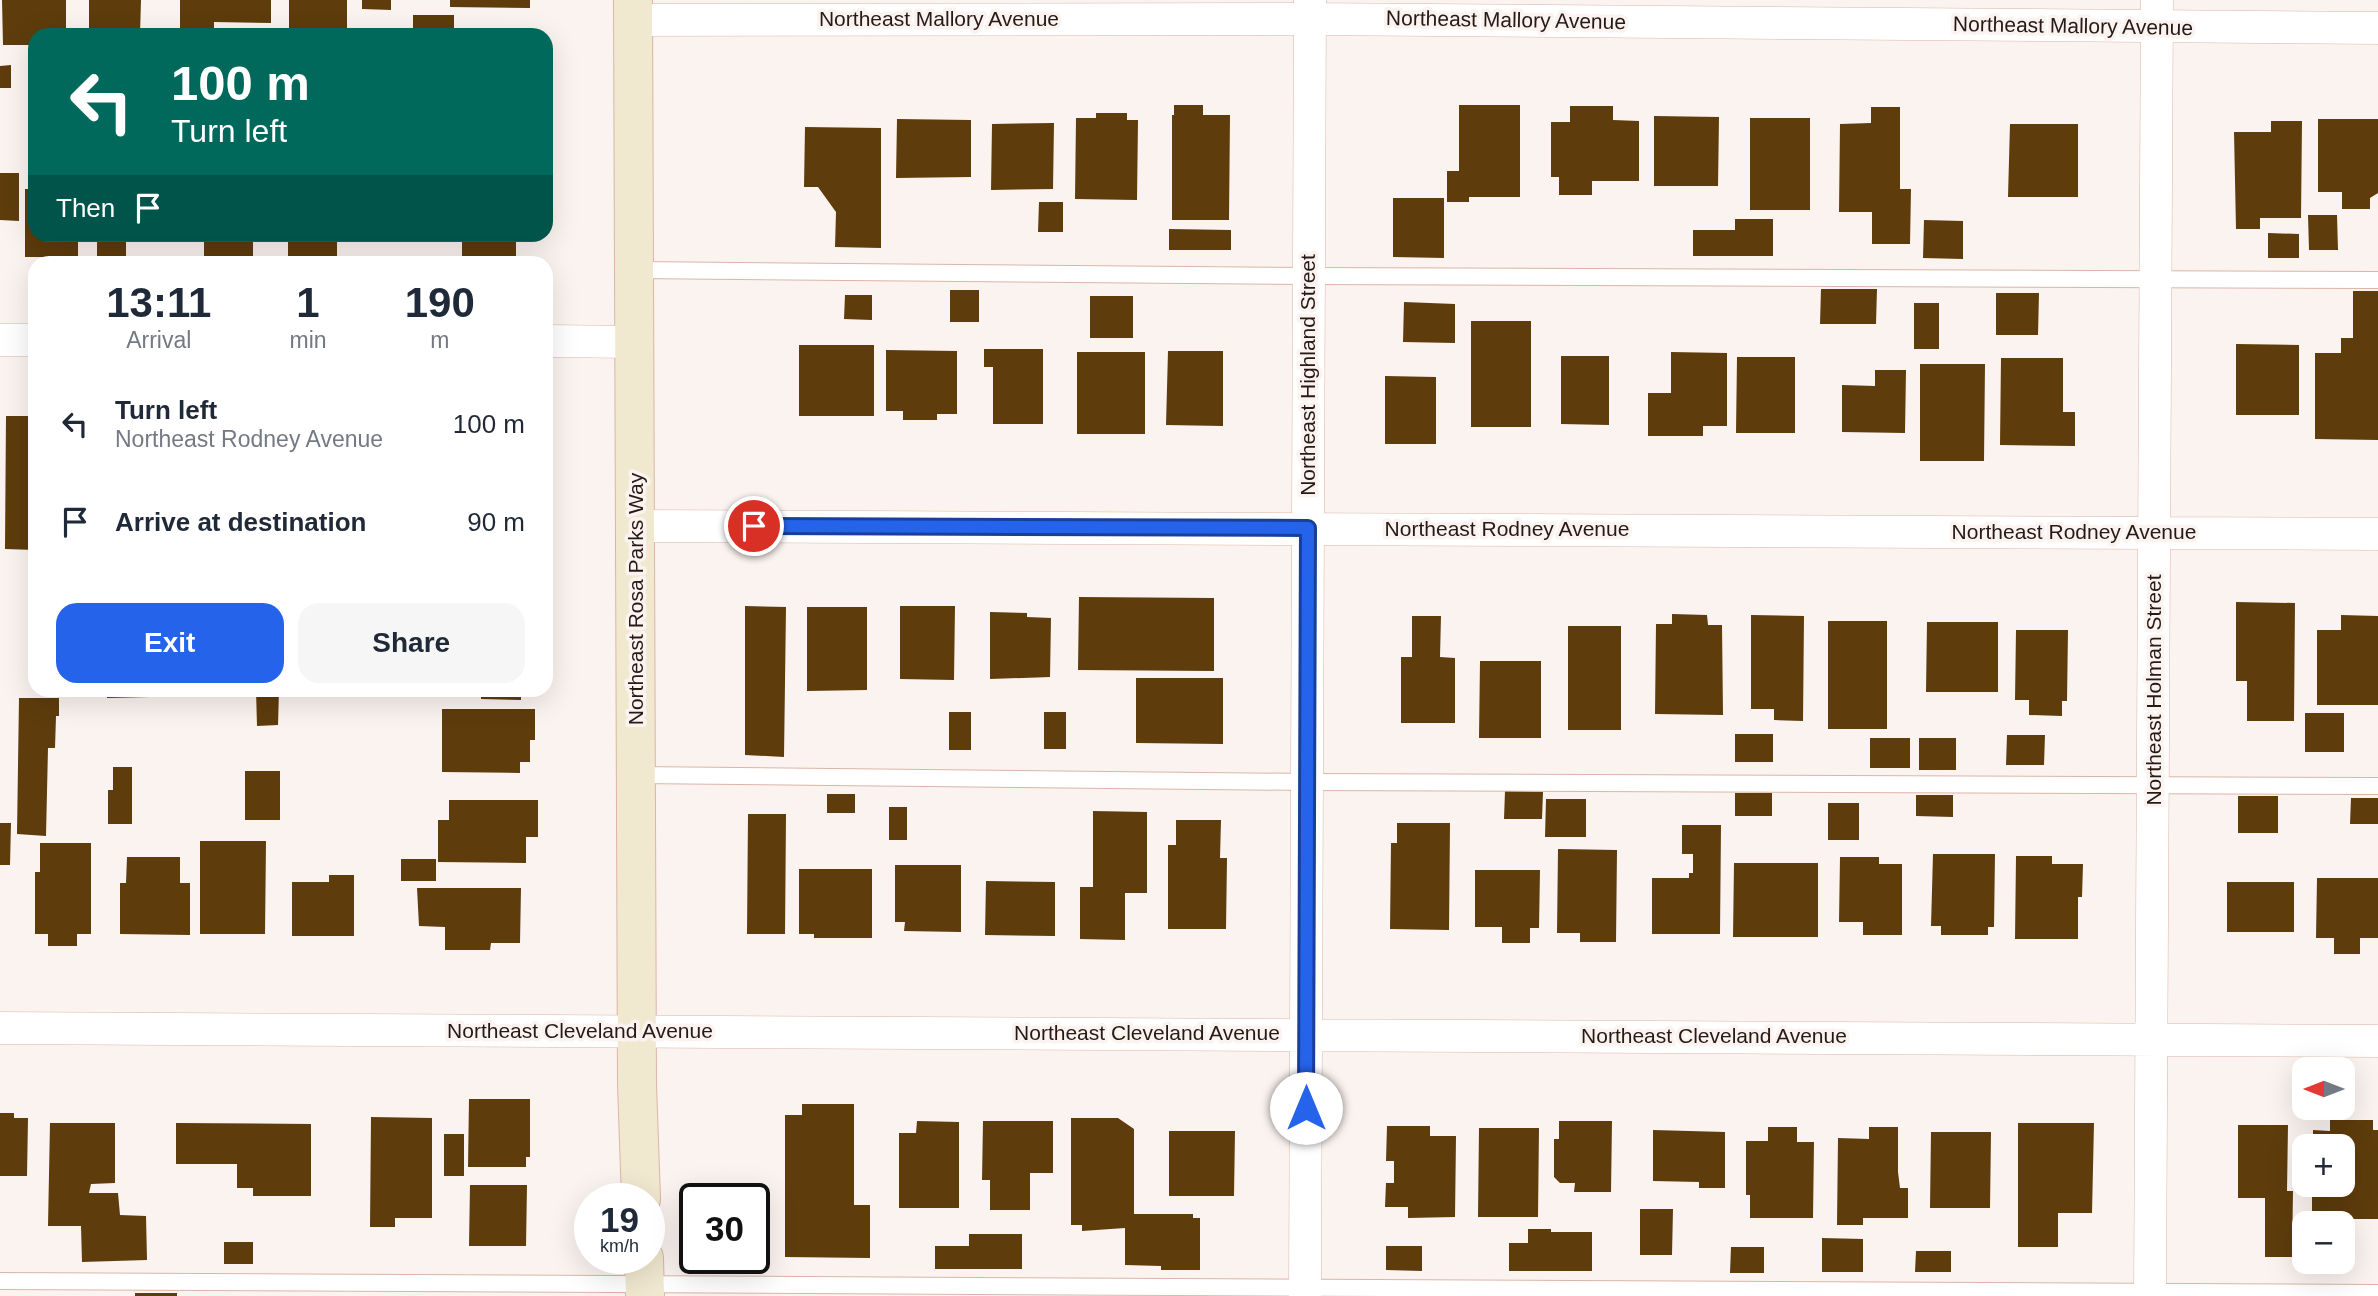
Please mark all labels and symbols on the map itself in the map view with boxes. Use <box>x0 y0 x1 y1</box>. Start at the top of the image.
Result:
street label: Northeast Mallory Avenue <box>1386 6 1626 33</box>
street label: Northeast Mallory Avenue <box>819 7 1059 30</box>
street label: Northeast Mallory Avenue <box>1953 12 2193 39</box>
street label: Northeast Highland Street <box>1296 254 1319 496</box>
street label: Northeast Rosa Parks Way <box>624 472 647 725</box>
pin <box>724 496 784 556</box>
street label: Northeast Rodney Avenue <box>1385 517 1629 540</box>
street label: Northeast Rodney Avenue <box>1952 520 2196 543</box>
street label: Northeast Holman Street <box>2142 574 2165 806</box>
street label: Northeast Cleveland Avenue <box>447 1019 713 1042</box>
street label: Northeast Cleveland Avenue <box>1014 1021 1280 1044</box>
street label: Northeast Cleveland Avenue <box>1581 1024 1847 1047</box>
north arrow <box>2292 1057 2356 1120</box>
position arrow <box>1269 1071 1343 1145</box>
speed limit sign: 30 <box>679 1183 770 1274</box>

